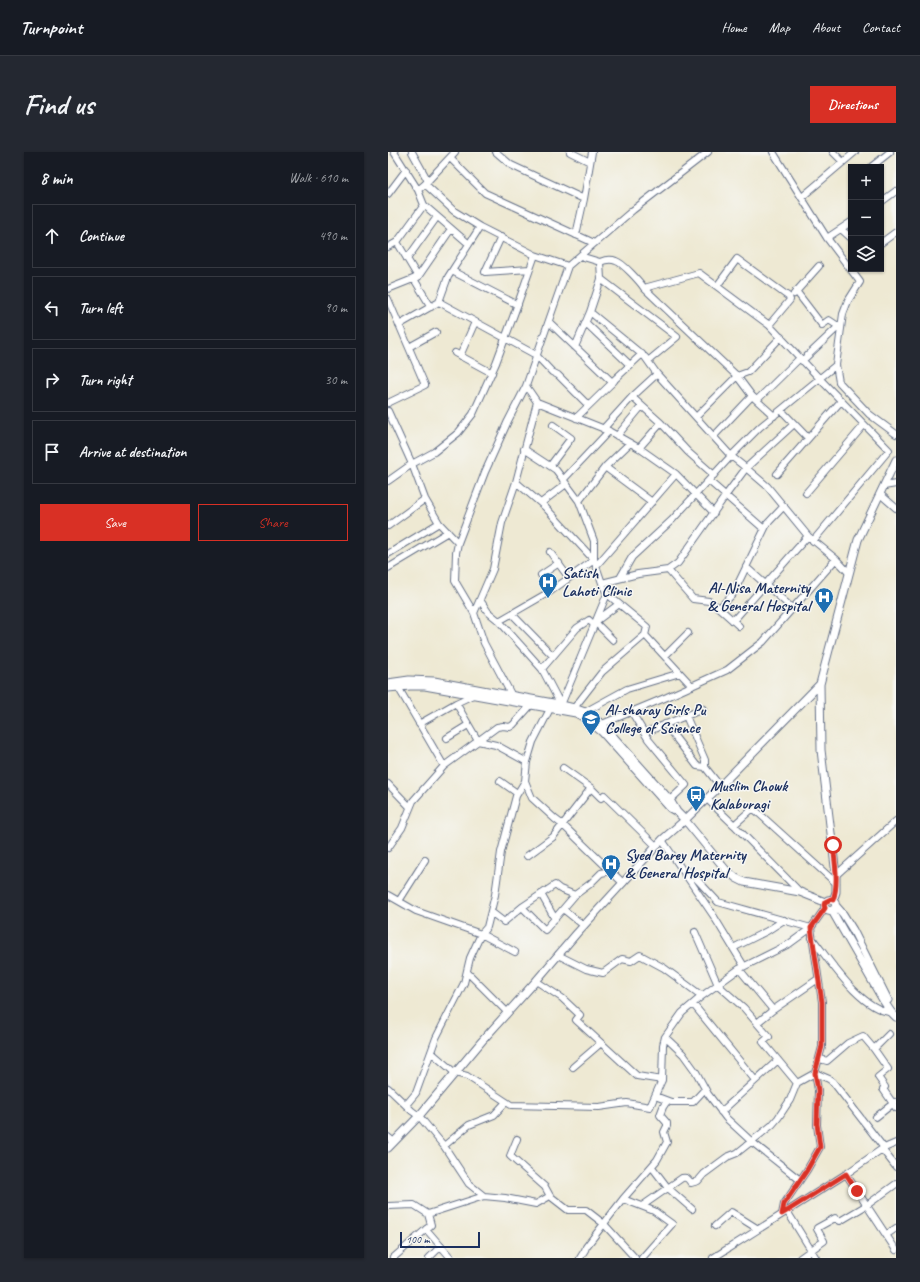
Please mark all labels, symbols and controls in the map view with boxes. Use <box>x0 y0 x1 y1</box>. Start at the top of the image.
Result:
text: Turnpoint <box>20 16 82 40</box>
text: Home <box>721 19 747 36</box>
text: Map <box>769 19 790 36</box>
text: About <box>812 19 840 36</box>
text: Contact <box>862 19 900 36</box>
button: Directions <box>810 86 896 123</box>
text: Find us <box>24 87 94 122</box>
map controls <box>848 164 884 272</box>
button: + <box>848 164 884 200</box>
text: 8 min <box>40 168 73 189</box>
text: Walk · 610 m <box>289 170 348 186</box>
button: − <box>848 200 884 236</box>
icon: ahead <box>41 225 63 247</box>
text: Continue <box>79 227 124 246</box>
text: 490 m <box>319 228 347 244</box>
button: layers <box>848 236 884 272</box>
icon: left <box>41 297 63 319</box>
text: Turn left <box>79 299 122 318</box>
text: 90 m <box>325 300 347 316</box>
icon: right <box>41 369 63 391</box>
text: Turn right <box>79 371 132 390</box>
text: 30 m <box>325 372 347 388</box>
icon: arrive <box>41 441 63 463</box>
text: Arrive at destination <box>79 443 186 462</box>
button: Save <box>40 504 190 541</box>
button: Share <box>198 504 348 541</box>
place label: Satish Lahoti Clinic <box>562 563 633 601</box>
hospital icon: Satish Lahoti Clinic <box>537 571 559 599</box>
place label: Al-Nisa Maternity & General Hospital <box>707 578 813 616</box>
hospital icon: Al-Nisa Maternity & General Hospital <box>813 586 835 614</box>
place label: Al-sharay Girls Pu College of Science <box>605 700 706 738</box>
school or university icon: Al-sharay Girls Pu College of Science <box>580 708 602 736</box>
place label: Muslim Chowk Kalaburagi <box>710 776 789 814</box>
bus stop icon: Muslim Chowk Kalaburagi <box>685 784 707 812</box>
route start <box>824 836 842 854</box>
place label: Syed Barey Maternity & General Hospital <box>625 845 747 883</box>
hospital icon: Syed Barey Maternity & General Hospital <box>600 853 622 881</box>
route end <box>848 1182 866 1200</box>
scale bar <box>400 1230 480 1249</box>
text: 100 m <box>406 1232 430 1246</box>

